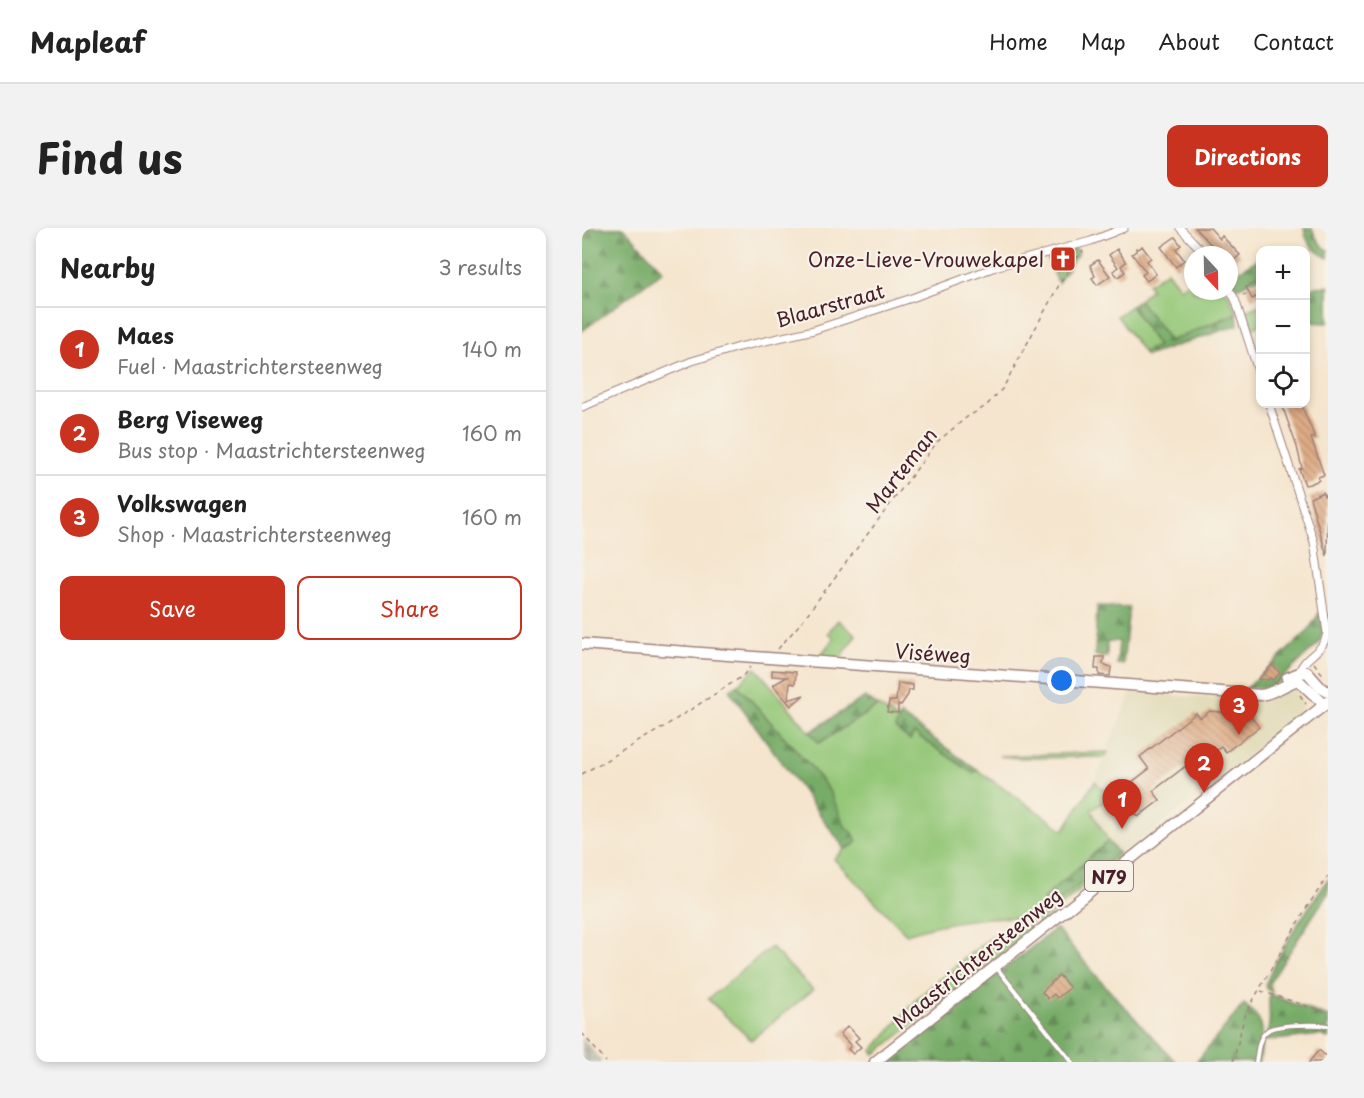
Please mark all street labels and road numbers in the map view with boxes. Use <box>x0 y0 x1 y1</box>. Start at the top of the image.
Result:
street label: Blaarstraat <box>772 275 888 335</box>
street label: Marteman <box>858 421 944 519</box>
street label: Viséweg <box>894 635 972 671</box>
road number: N79 <box>1085 861 1133 891</box>
street label: Maastrichtersteenweg <box>886 880 1068 1036</box>

